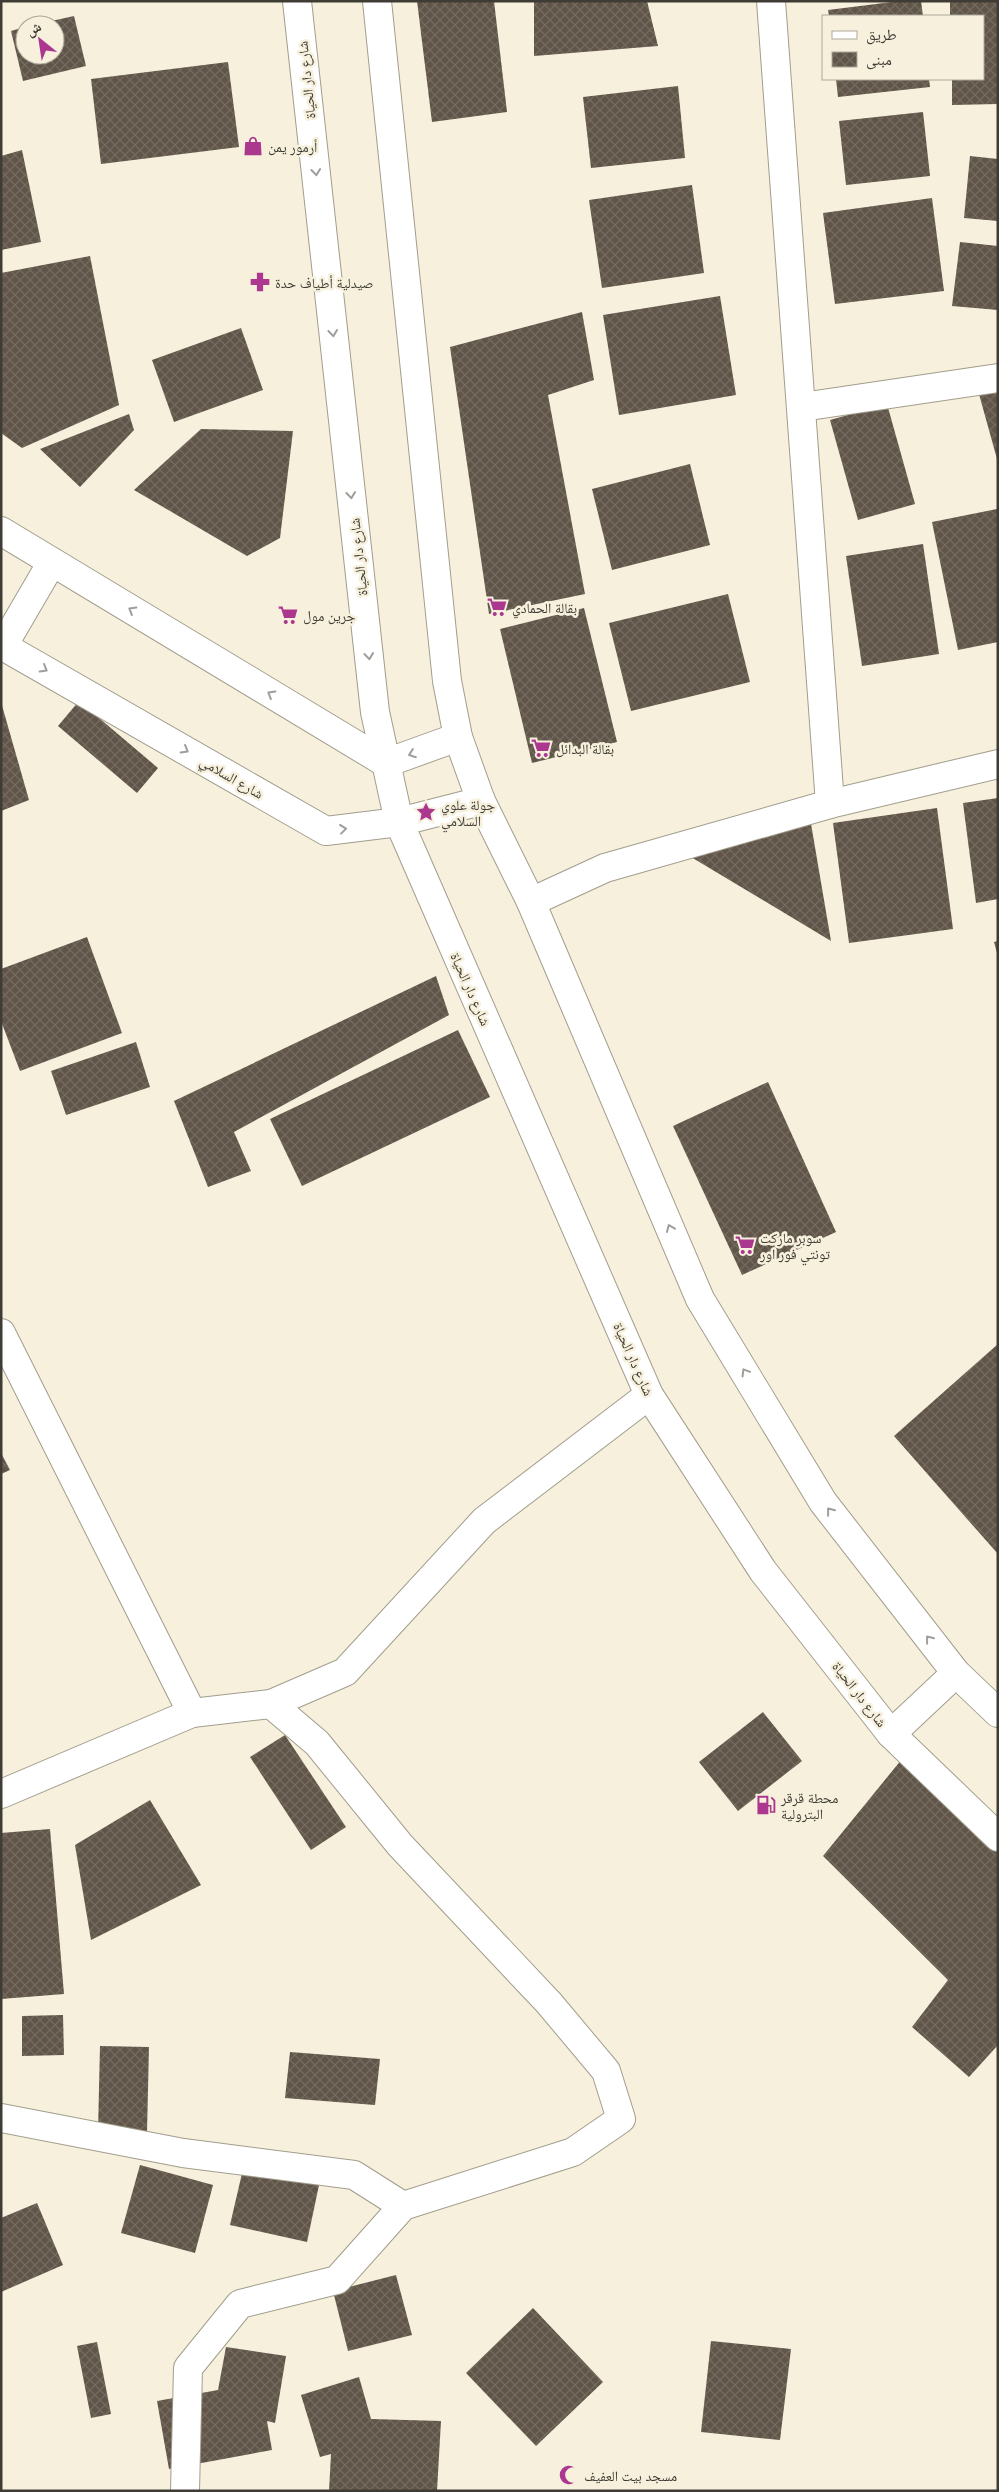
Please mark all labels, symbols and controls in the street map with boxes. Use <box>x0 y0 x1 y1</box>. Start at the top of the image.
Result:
north arrow <box>15 15 65 65</box>
legend <box>822 15 984 80</box>
text: ش <box>23 17 45 40</box>
text: طريق <box>866 25 897 45</box>
street label: شارع دار الحياة <box>293 40 321 120</box>
text: مبنى <box>866 50 892 70</box>
shop icon: أرمور يمن <box>242 135 264 157</box>
place label: أرمور يمن <box>268 138 317 156</box>
one-way arrow <box>310 168 321 176</box>
pharmacy icon: صيدلية أطياف حدة <box>249 271 271 293</box>
place label: صيدلية أطياف حدة <box>275 274 373 291</box>
one-way arrow <box>327 329 338 337</box>
one-way arrow <box>345 491 356 499</box>
street label: شارع دار الحياة <box>345 517 373 597</box>
supermarket icon: بقالة الحمادي <box>486 596 508 618</box>
place label: بقالة الحمادي <box>512 599 577 619</box>
supermarket icon: جرين مول <box>277 604 299 626</box>
one-way arrow <box>128 606 137 616</box>
place label: جرين مول <box>303 607 355 625</box>
one-way arrow <box>363 652 374 660</box>
one-way arrow <box>38 663 47 673</box>
one-way arrow <box>267 690 276 700</box>
supermarket icon: بقالة البدائل <box>530 737 552 759</box>
place label: بقالة البدائل <box>556 740 614 758</box>
one-way arrow <box>179 743 188 753</box>
one-way arrow <box>409 748 417 758</box>
street label: شارع السلامي <box>196 752 267 805</box>
place label: جولة علوي السلامي <box>441 796 495 832</box>
place icon: جولة علوي السلامي <box>415 801 437 823</box>
one-way arrow <box>339 824 347 835</box>
street label: شارع دار الحياة <box>445 950 495 1029</box>
one-way arrow <box>666 1224 677 1233</box>
place label: سوبر ماركت تونتي فور اور <box>759 1229 830 1265</box>
supermarket icon: سوبر ماركت تونتي فور اور <box>734 1234 756 1256</box>
street label: شارع دار الحياة <box>608 1320 658 1399</box>
one-way arrow <box>741 1369 751 1378</box>
one-way arrow <box>826 1507 835 1516</box>
one-way arrow <box>927 1636 935 1645</box>
street label: شارع دار الحياة <box>828 1658 891 1731</box>
place label: محطة قرقر البترولية <box>780 1789 839 1823</box>
fuel station icon: محطة قرقر البترولية <box>755 1794 777 1816</box>
mosque icon: مسجد بيت العفيف <box>558 2464 580 2486</box>
place label: مسجد بيت العفيف <box>584 2467 677 2484</box>

